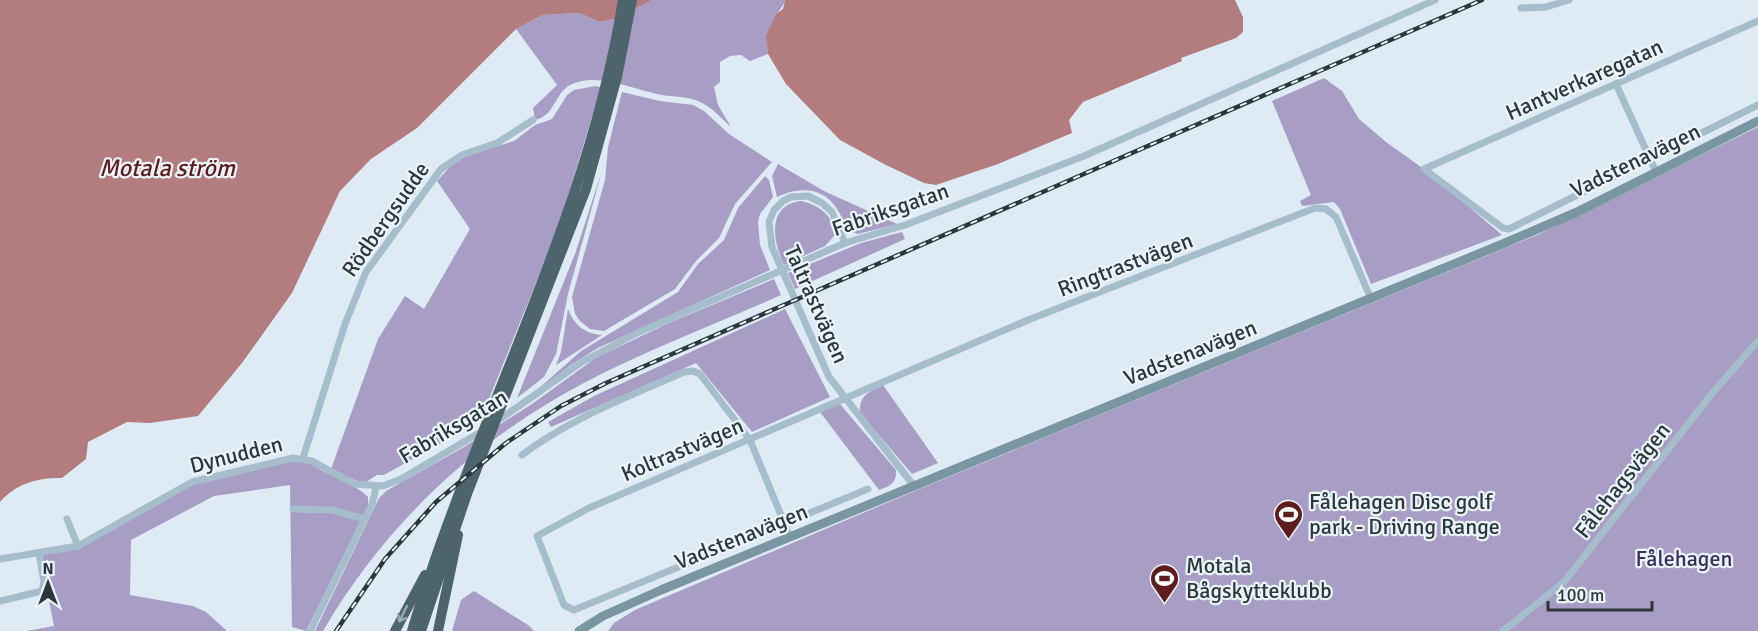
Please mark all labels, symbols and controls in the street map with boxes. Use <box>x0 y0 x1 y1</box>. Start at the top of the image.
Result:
street label: Hantverkaregatan <box>1502 33 1667 126</box>
street label: Vadstenavägen <box>1566 117 1705 204</box>
water label: Motala ström <box>99 153 236 183</box>
street label: Rödbergsudde <box>336 157 435 282</box>
street label: Fabriksgatan <box>828 177 952 242</box>
street label: Ringtrastvägen <box>1054 226 1197 303</box>
street label: Taltrastvägen <box>778 241 855 367</box>
street label: Vadstenavägen <box>1120 314 1261 391</box>
street label: Fabriksgatan <box>394 383 512 469</box>
street label: Koltrastvägen <box>617 412 747 487</box>
street label: Fålehagsvägen <box>1569 417 1676 543</box>
street label: Dynudden <box>187 430 285 479</box>
place label: Fålehagen Disc golf park - Driving Range <box>1309 488 1500 540</box>
street label: Vadstenavägen <box>671 498 812 575</box>
sports icon: Fålehagen Disc golf park - Driving Range <box>1272 498 1304 540</box>
park label: Fålehagen <box>1636 545 1732 572</box>
place label: Motala Bågskytteklubb <box>1186 552 1332 604</box>
north arrow <box>18 553 78 613</box>
text: N <box>42 559 54 579</box>
sports icon: Motala Bågskytteklubb <box>1149 562 1181 604</box>
scale bar <box>1548 574 1652 612</box>
text: 100 m <box>1557 584 1604 606</box>
one-way arrow <box>397 605 408 623</box>

